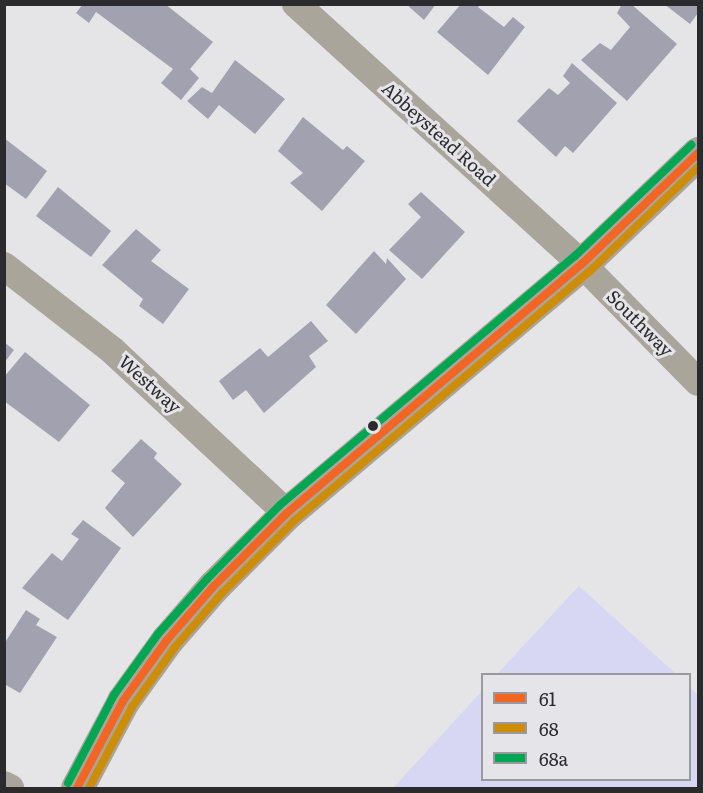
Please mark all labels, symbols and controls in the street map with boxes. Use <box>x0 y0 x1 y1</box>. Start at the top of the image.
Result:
street label: Abbeystead Road <box>378 77 500 191</box>
street label: Southway <box>602 285 678 361</box>
street label: Westway <box>114 350 186 418</box>
unlabelled marker <box>367 420 379 432</box>
legend <box>481 673 691 781</box>
text: 61 <box>539 685 556 712</box>
text: 68 <box>539 715 559 742</box>
text: 68a <box>539 745 568 772</box>

